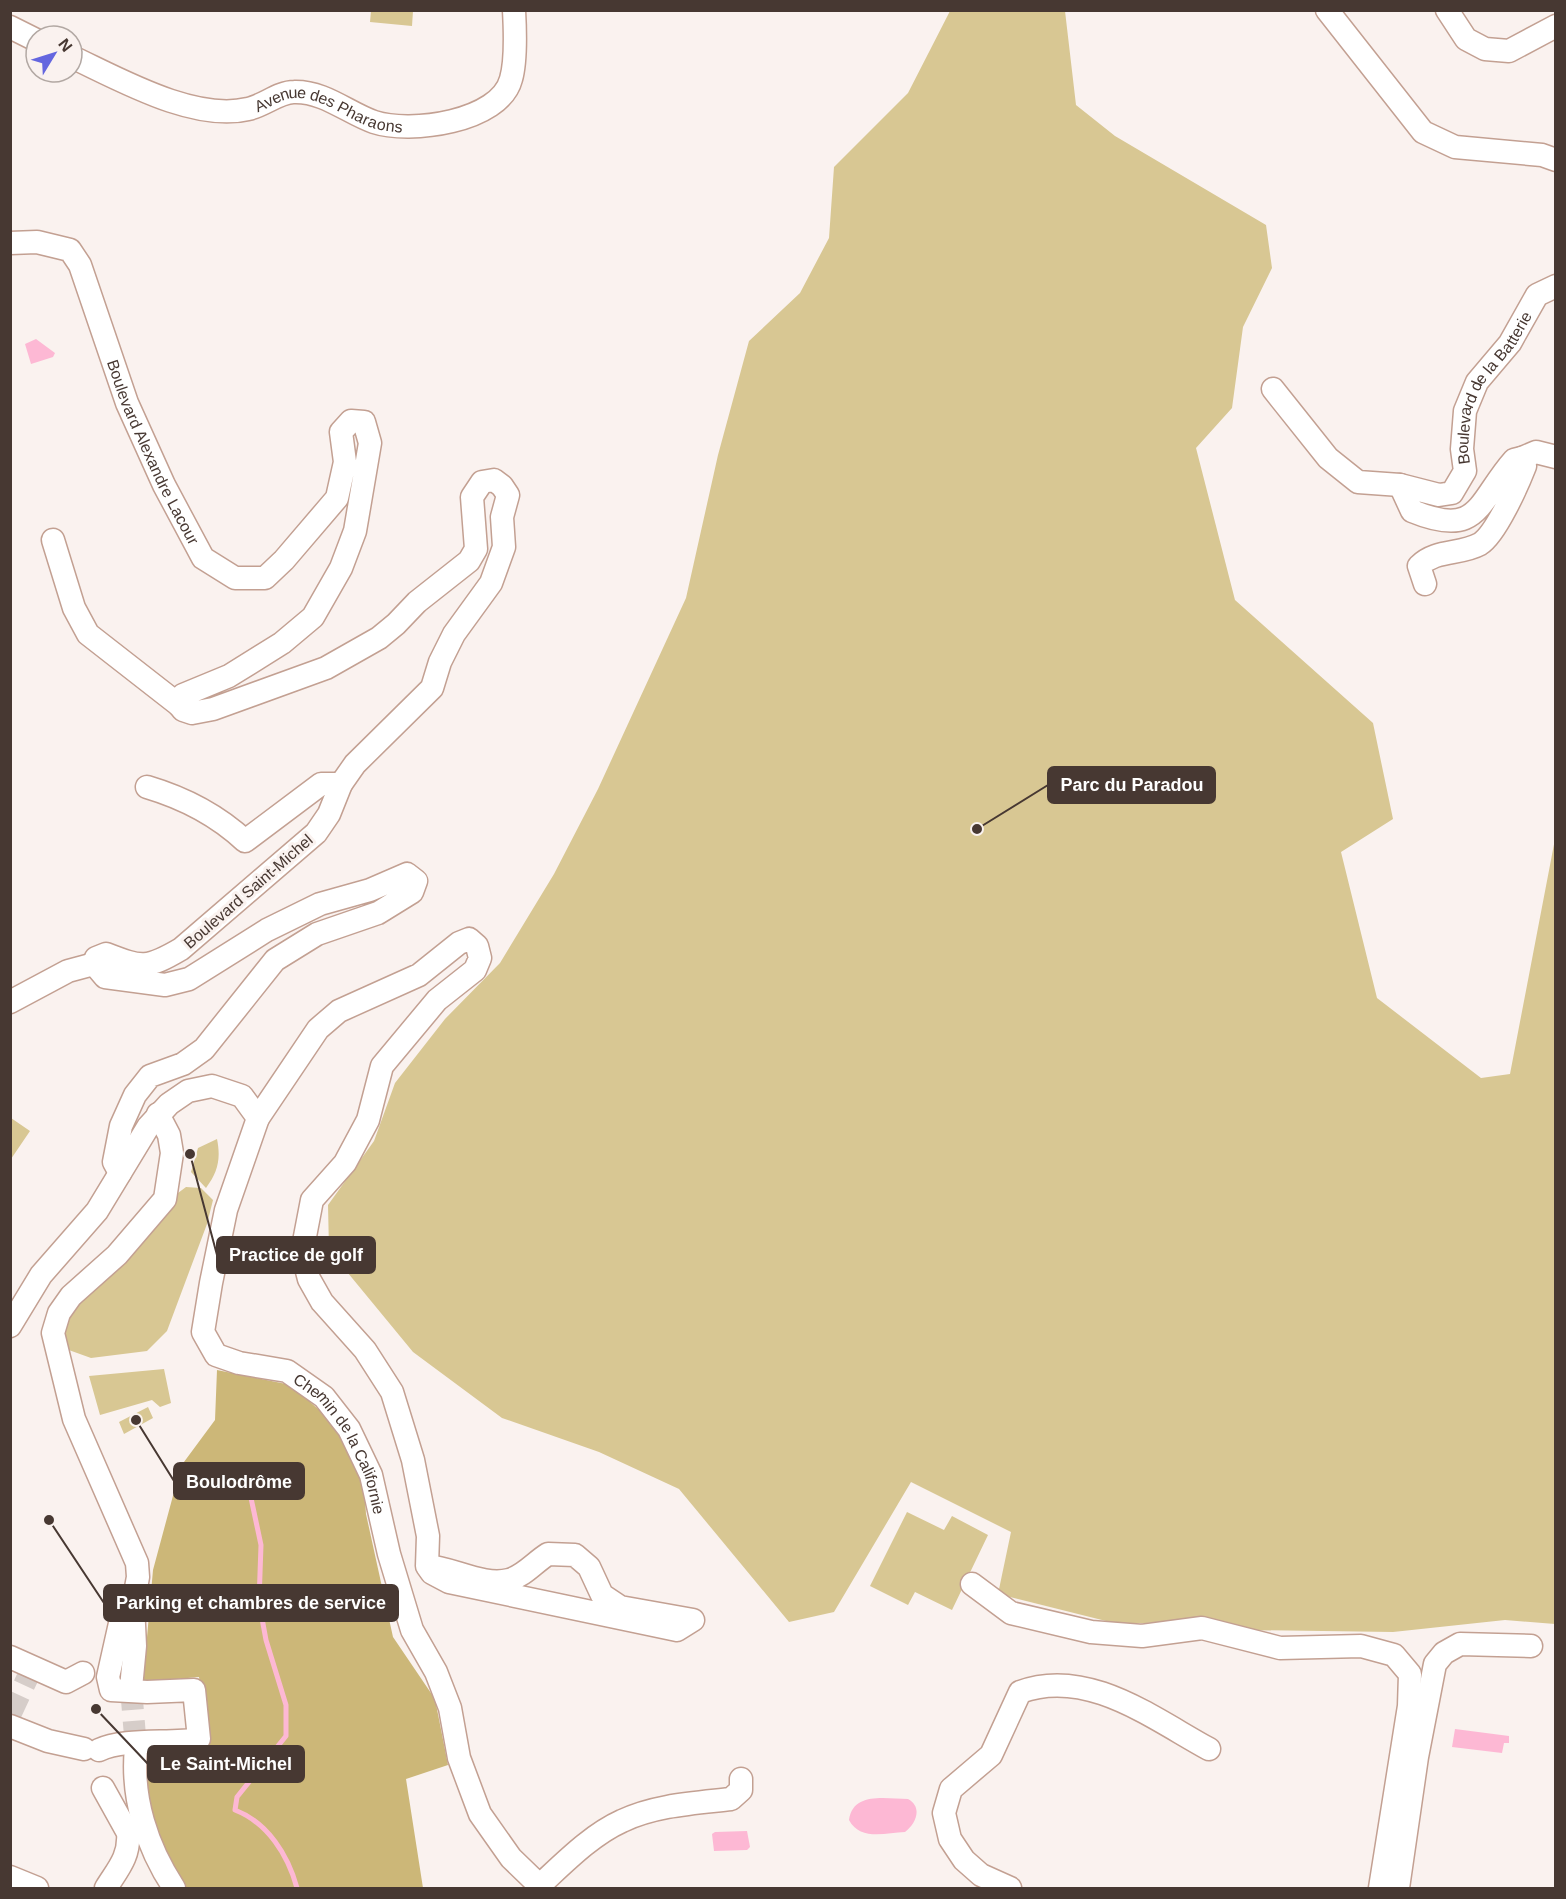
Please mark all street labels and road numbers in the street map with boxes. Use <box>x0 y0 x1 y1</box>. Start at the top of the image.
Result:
street label: Avenue des Pharaons <box>252 84 403 135</box>
street label: Boulevard de la Batterie <box>1453 309 1535 465</box>
street label: Boulevard Alexandre Lacour <box>104 357 202 548</box>
street label: Boulevard Saint-Michel <box>181 831 316 952</box>
street label: Chemin de la Californie <box>290 1370 388 1516</box>

